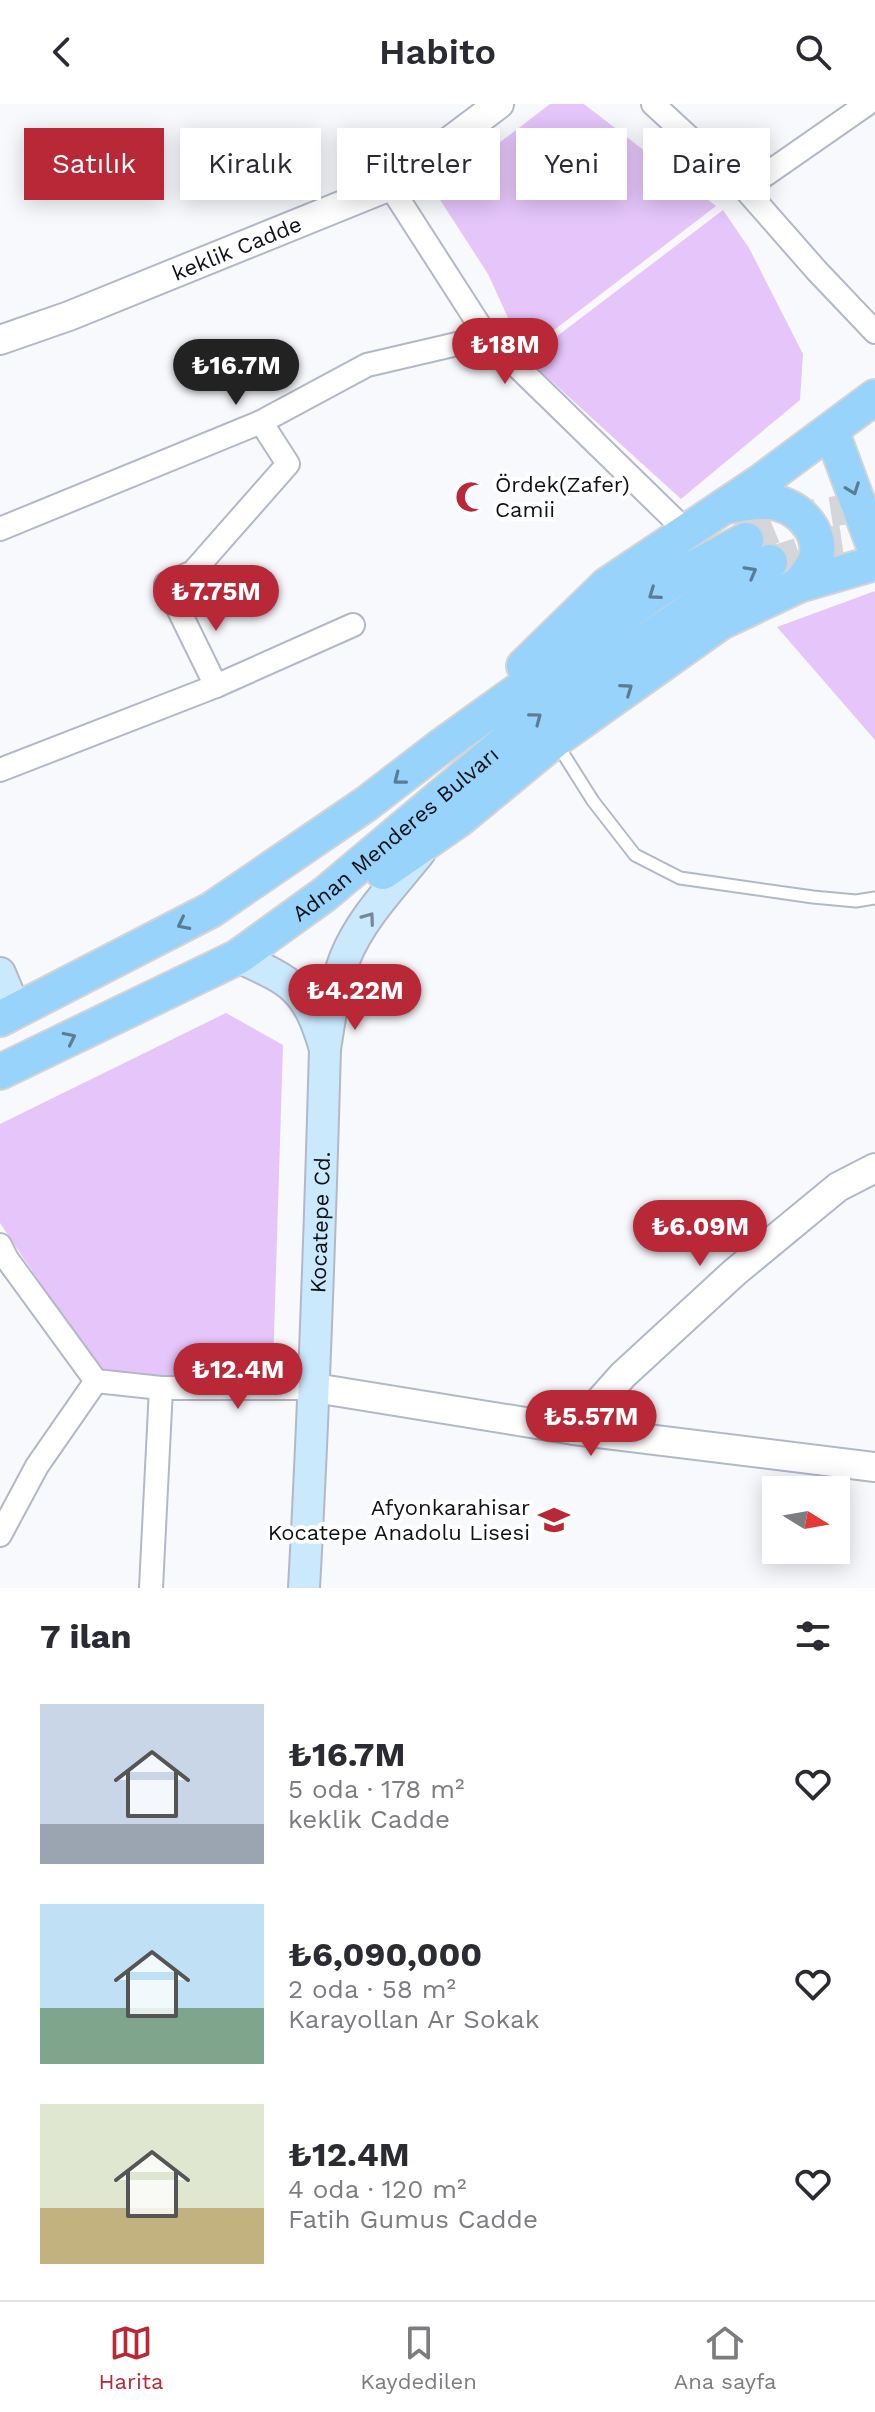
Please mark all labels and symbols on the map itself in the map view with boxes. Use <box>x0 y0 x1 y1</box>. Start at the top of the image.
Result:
street label: keklik Cadde <box>168 211 305 285</box>
pin: ₺18M <box>458 318 552 386</box>
pin: ₺16.7M <box>171 339 301 407</box>
place label: Ördek(Zafer) Camii <box>495 472 630 522</box>
mosque icon: Ördek(Zafer) Camii <box>454 480 488 514</box>
one-way arrow <box>843 481 860 495</box>
pin: ₺7.75M <box>151 565 281 633</box>
one-way arrow <box>742 567 757 582</box>
one-way arrow <box>649 584 663 599</box>
one-way arrow <box>619 684 633 699</box>
one-way arrow <box>527 713 541 728</box>
street label: Adnan Menderes Bulvarı <box>287 741 503 926</box>
one-way arrow <box>393 769 408 784</box>
one-way arrow <box>359 913 373 927</box>
one-way arrow <box>177 915 192 930</box>
pin: ₺4.22M <box>290 964 420 1032</box>
one-way arrow <box>62 1032 77 1048</box>
street label: Kocatepe Cd. <box>305 1151 335 1294</box>
pin: ₺6.09M <box>635 1200 765 1268</box>
pin: ₺12.4M <box>173 1343 303 1411</box>
pin: ₺5.57M <box>526 1390 656 1458</box>
north arrow <box>762 1476 850 1564</box>
place label: Afyonkarahisar Kocatepe Anadolu Lisesi <box>268 1495 530 1545</box>
school or university icon: Afyonkarahisar Kocatepe Anadolu Lisesi <box>537 1503 571 1537</box>

